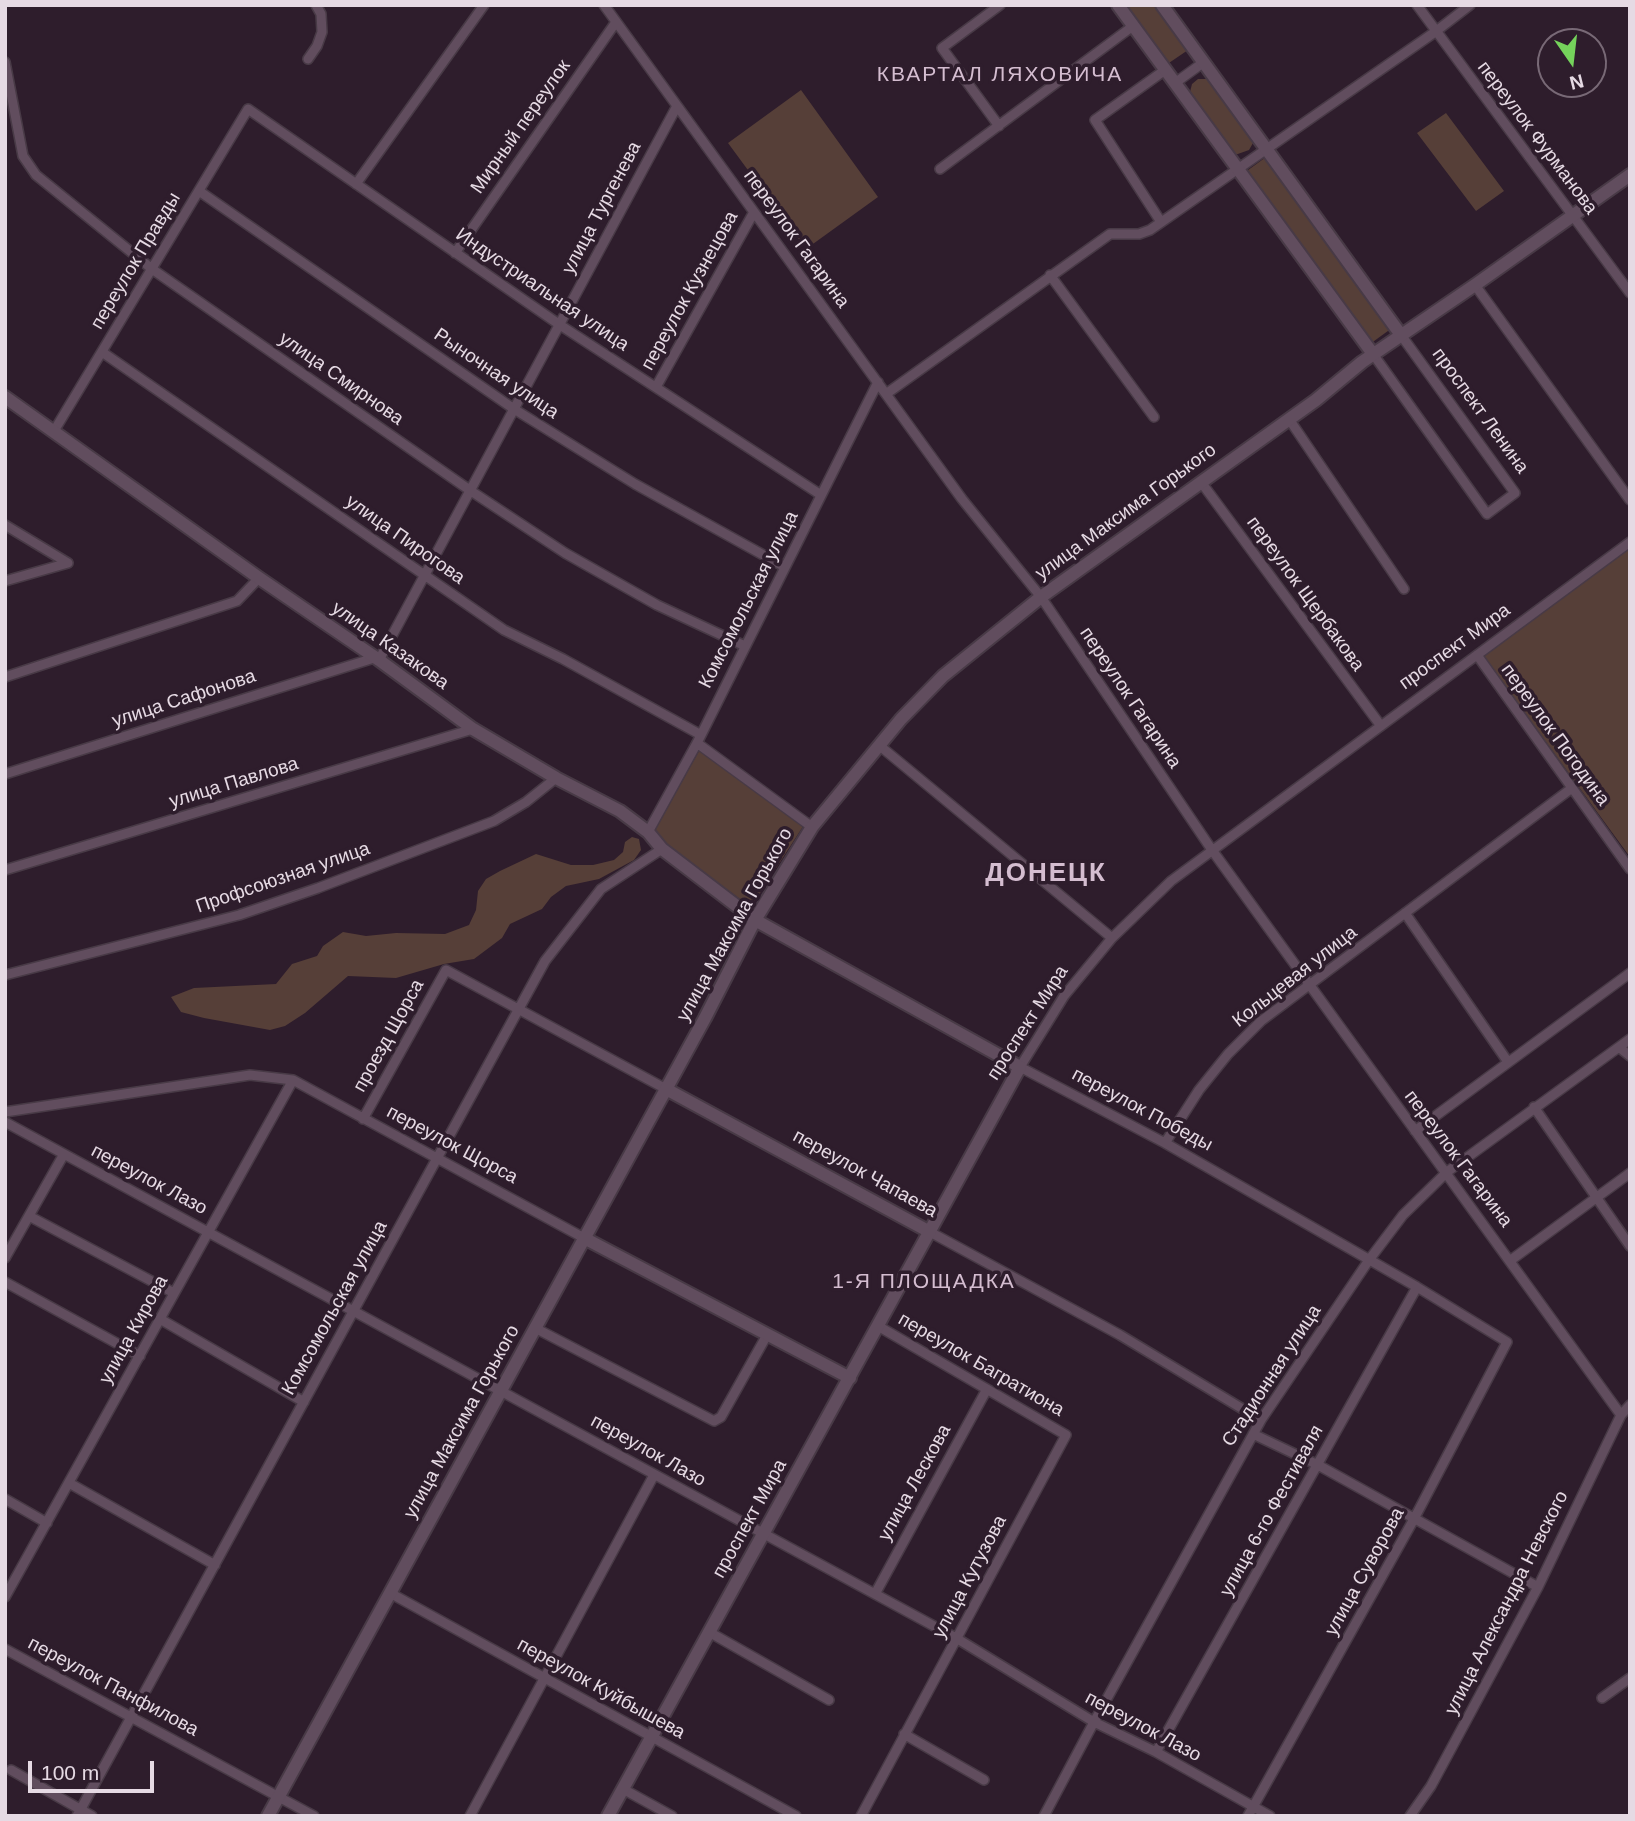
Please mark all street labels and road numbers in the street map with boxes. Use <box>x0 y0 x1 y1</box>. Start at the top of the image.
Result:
street label: Мирный переулок <box>466 56 576 198</box>
street label: переулок Фурманова <box>1472 57 1602 219</box>
street label: улица Тургенева <box>558 138 646 278</box>
street label: переулок Гагарина <box>738 165 854 313</box>
street label: переулок Правды <box>86 188 186 334</box>
street label: переулок Кузнецова <box>637 207 743 375</box>
street label: Индустриальная улица <box>451 223 633 357</box>
street label: Рыночная улица <box>429 324 563 424</box>
street label: улица Смирнова <box>274 328 408 430</box>
street label: проспект Ленина <box>1427 344 1533 478</box>
street label: улица Максима Горького <box>1031 439 1221 585</box>
street label: улица Пирогова <box>341 490 469 590</box>
street label: Комсомольская улица <box>694 508 804 692</box>
street label: переулок Щербакова <box>1241 512 1369 676</box>
street label: улица Казакова <box>327 597 453 695</box>
street label: проспект Мира <box>1395 599 1515 695</box>
street label: переулок Гагарина <box>1074 623 1186 773</box>
street label: переулок Погодина <box>1496 660 1614 810</box>
street label: улица Сафонова <box>109 665 259 733</box>
street label: улица Павлова <box>167 753 301 813</box>
street label: улица Максима Горького <box>672 824 798 1026</box>
street label: Профсоюзная улица <box>193 838 373 918</box>
street label: Кольцевая улица <box>1228 921 1362 1033</box>
street label: проспект Мира <box>983 961 1073 1085</box>
street label: проезд Щорса <box>349 976 429 1096</box>
street label: переулок Победы <box>1068 1063 1216 1157</box>
street label: переулок Гагарина <box>1399 1086 1517 1232</box>
street label: переулок Щорса <box>382 1101 522 1189</box>
street label: переулок Чапаева <box>789 1125 941 1223</box>
street label: переулок Лазо <box>87 1140 211 1220</box>
street label: Комсомольская улица <box>278 1217 392 1399</box>
street label: улица Кирова <box>95 1272 173 1388</box>
street label: Стадионная улица <box>1218 1301 1326 1451</box>
street label: переулок Багратиона <box>894 1308 1068 1422</box>
street label: улица Максима Горького <box>399 1321 525 1523</box>
street label: переулок Лазо <box>586 1410 710 1492</box>
street label: улица Лескова <box>874 1421 956 1545</box>
street label: улица 6-го Фестиваля <box>1215 1421 1329 1601</box>
street label: проспект Мира <box>708 1456 792 1582</box>
street label: улица Александра Невского <box>1440 1487 1574 1719</box>
street label: улица Суворова <box>1320 1504 1410 1640</box>
street label: улица Кутузова <box>928 1512 1012 1642</box>
street label: переулок Панфилова <box>24 1632 202 1742</box>
street label: переулок Куйбышева <box>513 1633 689 1745</box>
street label: переулок Лазо <box>1081 1687 1205 1767</box>

